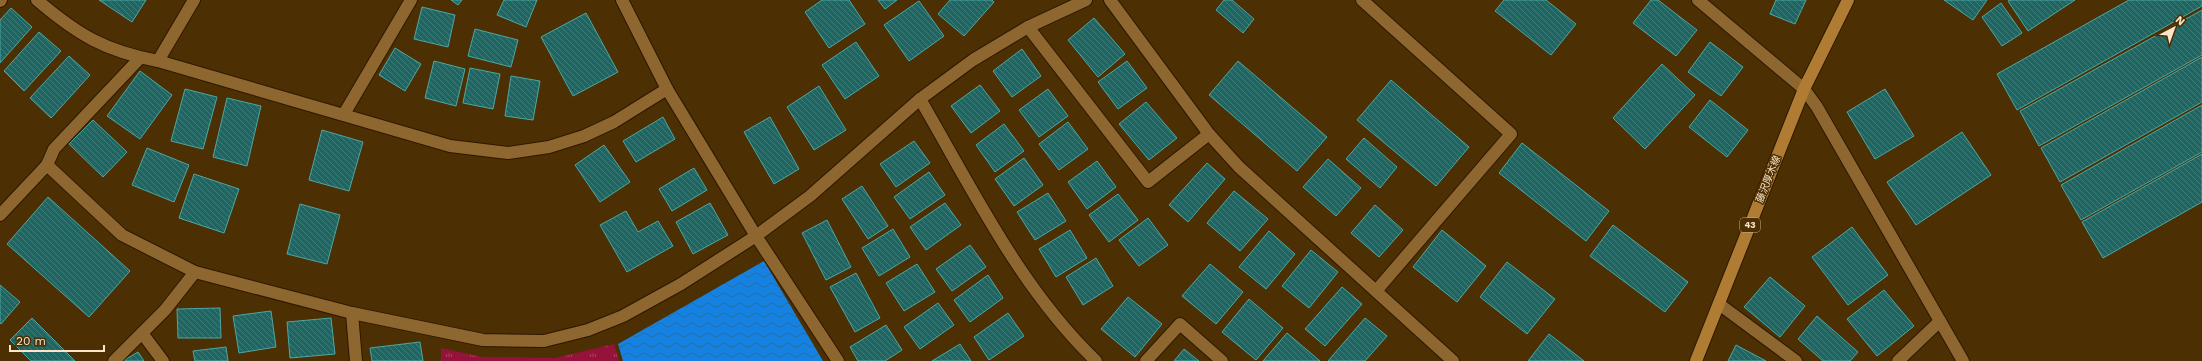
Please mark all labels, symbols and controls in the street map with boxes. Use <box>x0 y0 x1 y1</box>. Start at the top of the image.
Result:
north arrow <box>2154 8 2194 48</box>
text: N <box>2173 13 2188 28</box>
street label: 藤沢厚木線 <box>1754 154 1782 204</box>
road number: 43 <box>1740 218 1760 232</box>
scale bar <box>10 327 104 353</box>
text: 20 m <box>16 334 46 348</box>

